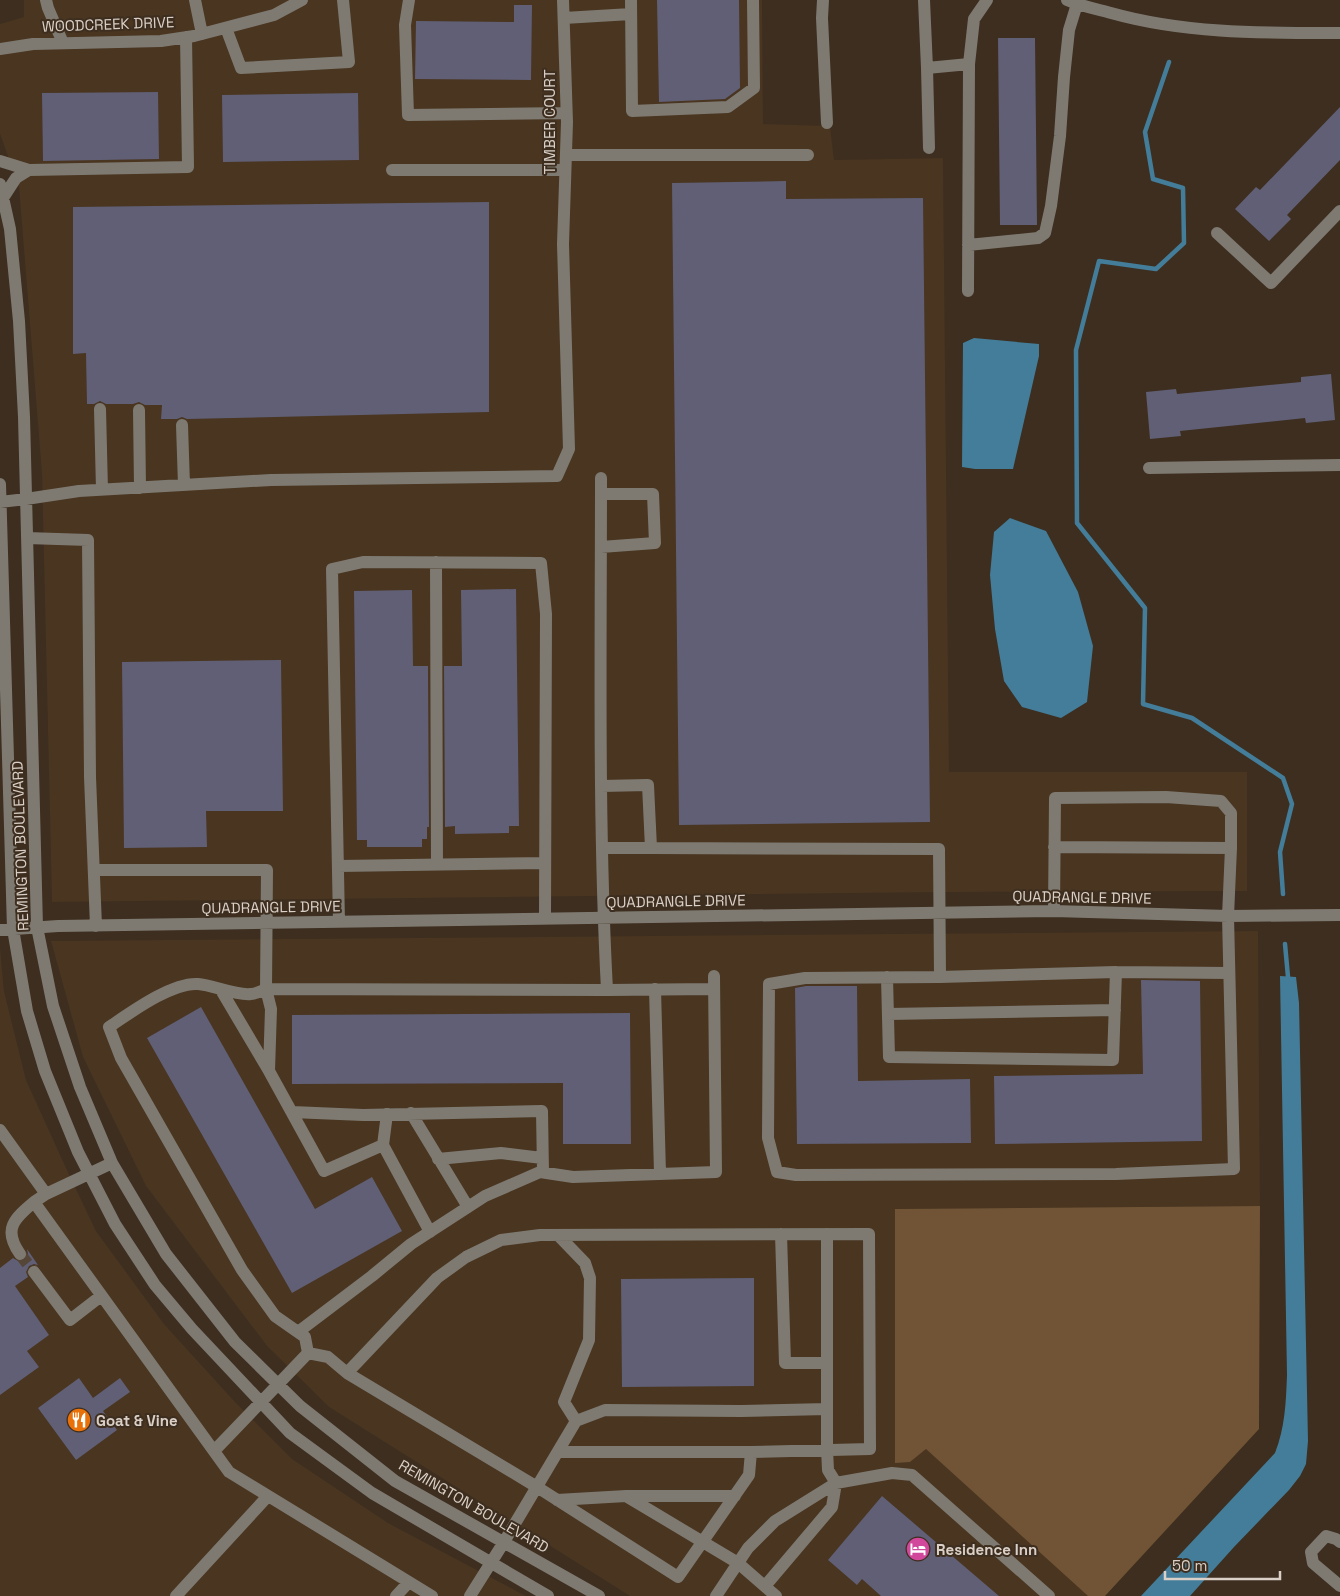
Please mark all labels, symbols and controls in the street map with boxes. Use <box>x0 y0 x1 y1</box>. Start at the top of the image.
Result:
street label: WOODCREEK DRIVE <box>41 12 175 36</box>
street label: TIMBER COURT <box>540 69 559 174</box>
street label: REMINGTON BOULEVARD <box>8 761 32 931</box>
street label: QUADRANGLE DRIVE <box>1012 886 1152 908</box>
street label: QUADRANGLE DRIVE <box>606 890 746 912</box>
street label: QUADRANGLE DRIVE <box>201 896 341 918</box>
restaurant icon: Goat & Vine <box>66 1407 92 1433</box>
place label: Goat & Vine <box>96 1411 178 1430</box>
street label: REMINGTON BOULEVARD <box>396 1455 552 1557</box>
hotel icon: Residence Inn <box>905 1536 931 1562</box>
place label: Residence Inn <box>936 1540 1037 1559</box>
scale bar <box>1165 1548 1280 1580</box>
text: 50 m <box>1172 1556 1207 1575</box>

